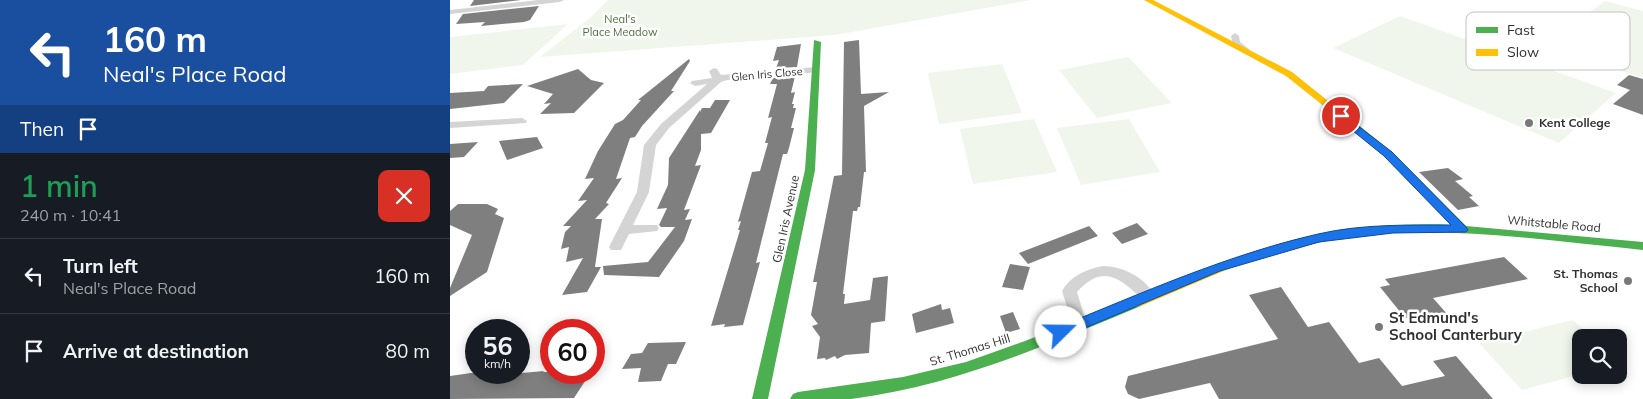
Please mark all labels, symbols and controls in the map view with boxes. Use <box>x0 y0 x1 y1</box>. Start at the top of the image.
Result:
park label: Neal's Place Meadow <box>583 12 658 39</box>
legend <box>1466 12 1630 70</box>
text: 160 m <box>103 17 207 61</box>
icon: left <box>20 20 85 85</box>
text: Fast <box>1507 21 1535 39</box>
text: Slow <box>1507 43 1539 61</box>
text: Neal's Place Road <box>103 60 286 88</box>
street label: Glen Iris Close <box>731 64 803 84</box>
pin <box>1320 95 1362 137</box>
icon: arrive <box>1327 102 1355 130</box>
icon: arrive <box>74 115 102 143</box>
place label: Kent College <box>1539 115 1611 130</box>
text: Then <box>20 117 64 141</box>
marker: Kent College <box>1523 117 1535 129</box>
text: 1 min <box>20 167 98 205</box>
button: close <box>378 170 430 222</box>
street label: Glen Iris Avenue <box>769 174 802 264</box>
text: 240 m · 10:41 <box>20 205 121 225</box>
street label: Whitstable Road <box>1507 212 1601 235</box>
text: Turn left <box>63 254 138 278</box>
icon: left <box>20 262 48 290</box>
text: 160 m <box>374 264 430 288</box>
place label: St. Thomas School <box>1553 266 1618 295</box>
marker: St. Thomas School <box>1622 275 1634 287</box>
text: Neal's Place Road <box>63 278 196 298</box>
position arrow <box>1034 305 1086 357</box>
place label: St Edmund's School Canterbury <box>1389 308 1523 344</box>
speed limit sign: 60 <box>540 319 605 384</box>
marker: St Edmund's School Canterbury <box>1373 321 1385 333</box>
map controls <box>1572 329 1627 384</box>
button: search <box>1572 329 1627 384</box>
text: 56 <box>482 330 513 361</box>
street label: St. Thomas Hill <box>928 330 1012 369</box>
icon: arrive <box>20 337 48 365</box>
text: Arrive at destination <box>63 339 249 363</box>
text: 80 m <box>386 339 430 363</box>
text: km/h <box>484 356 511 371</box>

